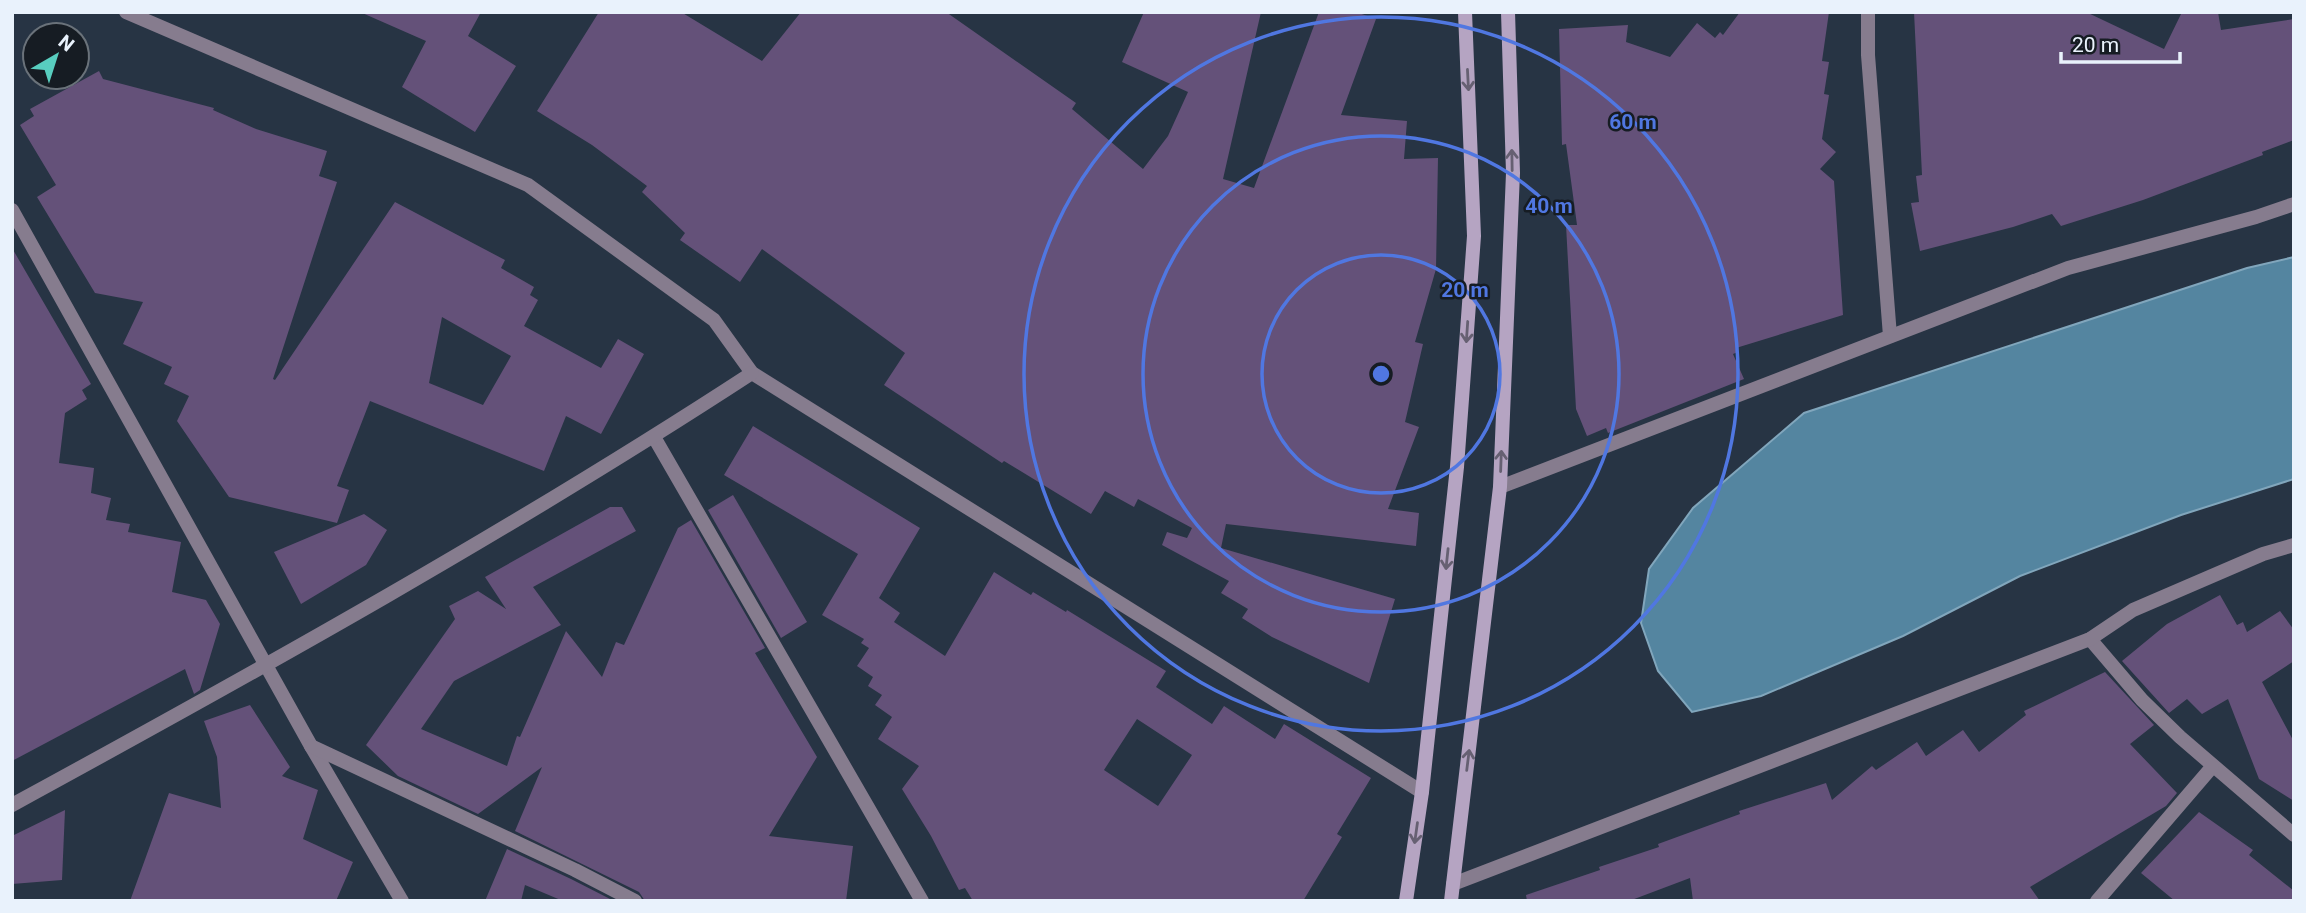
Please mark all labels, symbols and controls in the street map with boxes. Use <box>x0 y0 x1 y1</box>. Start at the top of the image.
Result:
north arrow <box>21 21 91 91</box>
scale bar <box>2061 21 2180 65</box>
text: N <box>54 30 79 56</box>
text: 20 m <box>2072 33 2119 57</box>
one-way arrow <box>1461 69 1474 92</box>
text: 60 m <box>1609 110 1657 134</box>
one-way arrow <box>1506 149 1519 172</box>
text: 40 m <box>1525 194 1573 218</box>
text: 20 m <box>1441 278 1489 302</box>
one-way arrow <box>1460 320 1473 343</box>
centre of rings <box>1369 362 1393 386</box>
one-way arrow <box>1495 450 1508 473</box>
one-way arrow <box>1440 547 1453 569</box>
one-way arrow <box>1461 749 1474 772</box>
one-way arrow <box>1409 821 1422 844</box>

